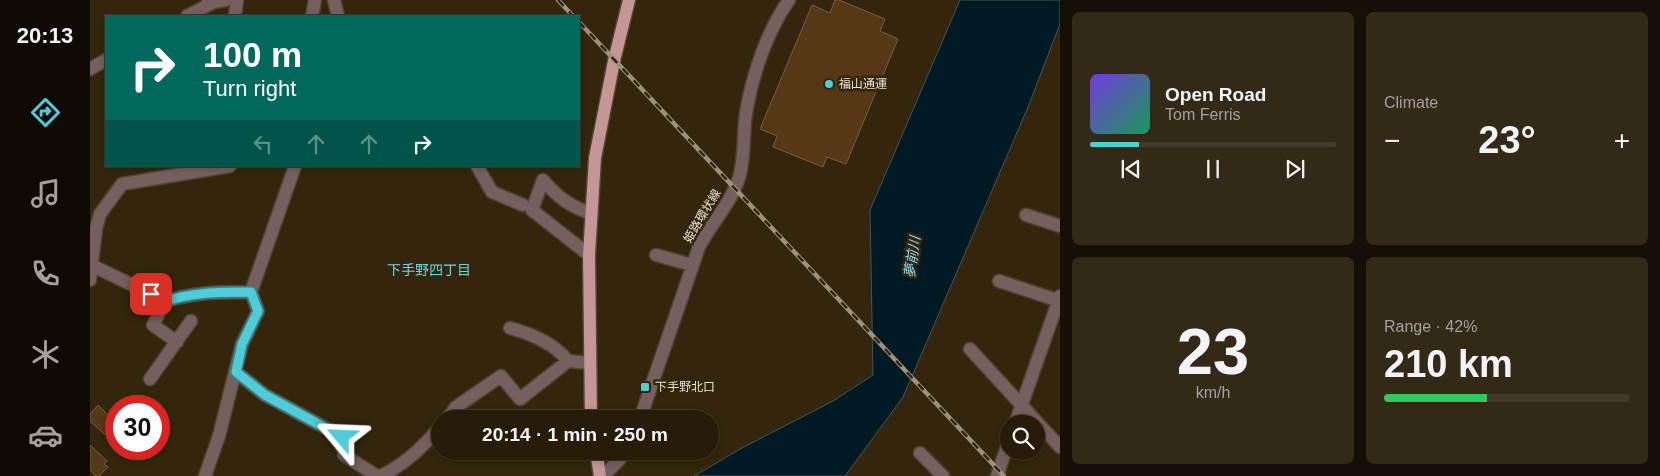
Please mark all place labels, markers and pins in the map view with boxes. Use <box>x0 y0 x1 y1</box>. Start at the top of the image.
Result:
place label: 福山通運 <box>839 77 887 91</box>
marker: 福山通運 <box>823 78 835 90</box>
pin <box>130 273 172 315</box>
place label: 下手野北口 <box>655 380 715 394</box>
marker: 下手野北口 <box>639 381 651 393</box>

